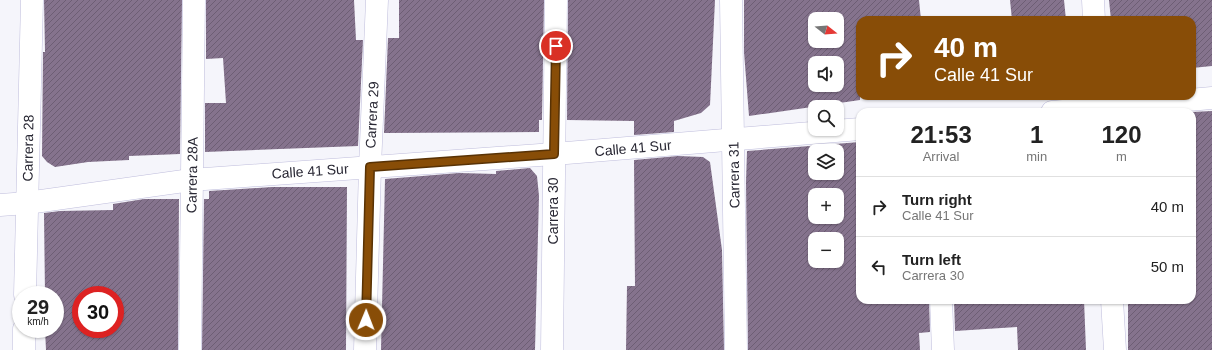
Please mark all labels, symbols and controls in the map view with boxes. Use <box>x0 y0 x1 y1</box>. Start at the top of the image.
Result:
north arrow <box>808 12 844 48</box>
map controls <box>808 12 844 268</box>
pin <box>539 29 573 63</box>
icon: right <box>868 32 920 84</box>
text: 40 m <box>934 32 998 63</box>
icon: arrive <box>545 35 567 57</box>
button: sound <box>808 56 844 92</box>
text: Calle 41 Sur <box>934 65 1033 85</box>
street label: Carrera 29 <box>362 81 382 149</box>
button: search <box>808 100 844 136</box>
street label: Carrera 28 <box>19 114 37 182</box>
text: 21:53 <box>910 121 972 148</box>
text: 1 <box>1030 121 1043 148</box>
text: 120 <box>1102 121 1142 148</box>
street label: Carrera 28A <box>183 136 201 213</box>
street label: Calle 41 Sur <box>594 137 672 159</box>
street label: Carrera 31 <box>725 141 743 209</box>
button: layers <box>808 144 844 180</box>
text: Arrival <box>923 149 960 164</box>
text: min <box>1026 149 1047 164</box>
text: m <box>1116 149 1127 164</box>
street label: Calle 41 Sur <box>271 160 349 182</box>
street label: Carrera 30 <box>545 177 561 244</box>
button: + <box>808 188 844 224</box>
text: Turn right <box>902 191 972 208</box>
icon: right <box>868 196 890 218</box>
text: 40 m <box>1151 198 1184 215</box>
text: Calle 41 Sur <box>902 208 974 223</box>
button: − <box>808 232 844 268</box>
text: Turn left <box>902 251 961 268</box>
icon: left <box>868 256 890 278</box>
text: 50 m <box>1151 258 1184 275</box>
text: Carrera 30 <box>902 268 964 283</box>
speed limit sign: 30 <box>72 286 124 338</box>
text: 29 <box>27 296 49 318</box>
position arrow <box>345 299 387 341</box>
text: km/h <box>27 316 49 327</box>

